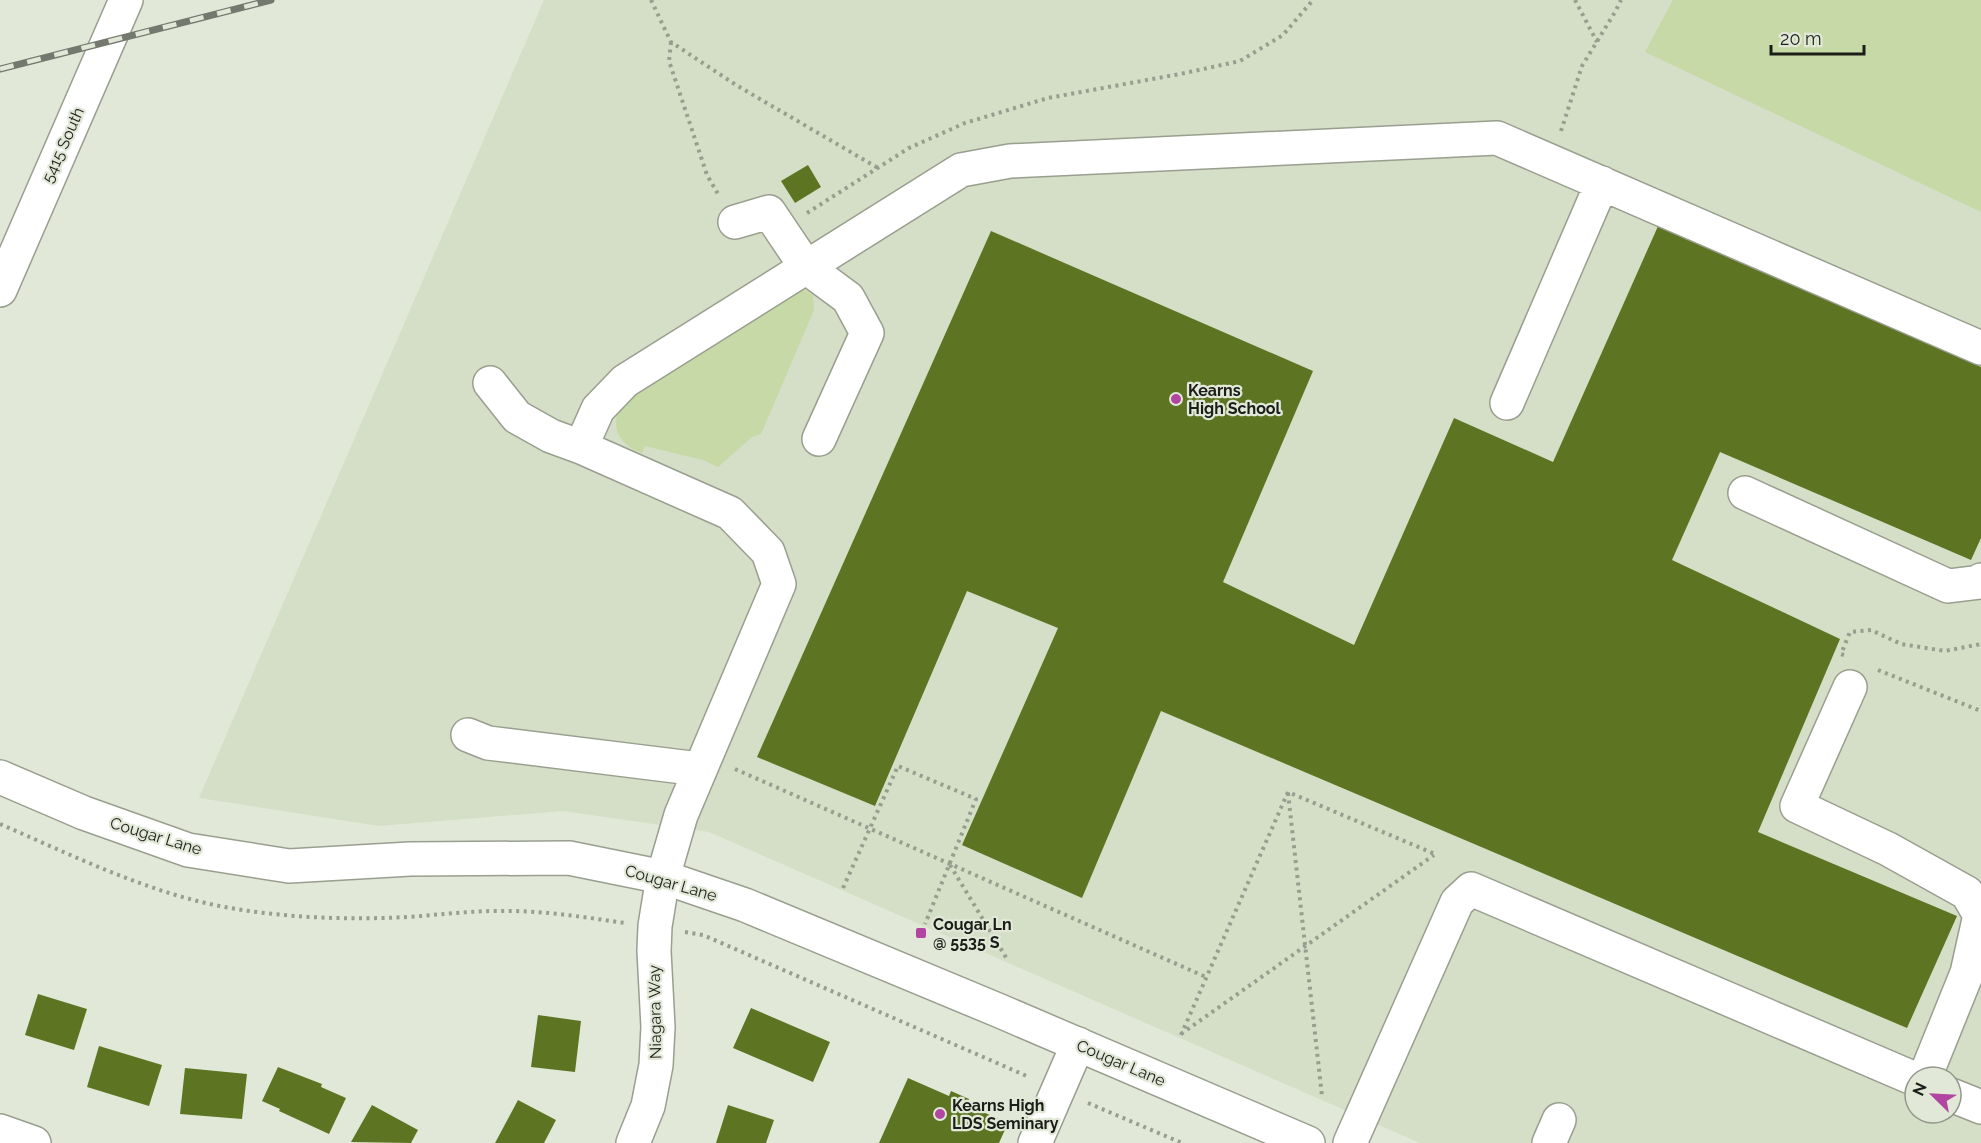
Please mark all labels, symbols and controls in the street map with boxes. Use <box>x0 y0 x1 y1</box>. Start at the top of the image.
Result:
scale bar <box>1771 18 1864 56</box>
text: 20 m <box>1780 28 1822 49</box>
street label: 5415 South <box>38 104 88 186</box>
place label: Kearns High School <box>1188 381 1282 418</box>
marker: Kearns High School <box>1169 392 1183 406</box>
street label: Cougar Lane <box>108 813 204 859</box>
street label: Cougar Lane <box>623 861 719 905</box>
place label: Cougar Ln @ 5535 S <box>933 915 1012 952</box>
marker: Cougar Ln @ 5535 S <box>914 926 928 940</box>
street label: Niagara Way <box>645 965 665 1059</box>
street label: Cougar Lane <box>1074 1036 1168 1090</box>
north arrow <box>1903 1065 1963 1125</box>
text: N <box>1909 1080 1931 1099</box>
place label: Kearns High LDS Seminary <box>952 1096 1059 1133</box>
marker: Kearns High LDS Seminary <box>933 1107 947 1121</box>

